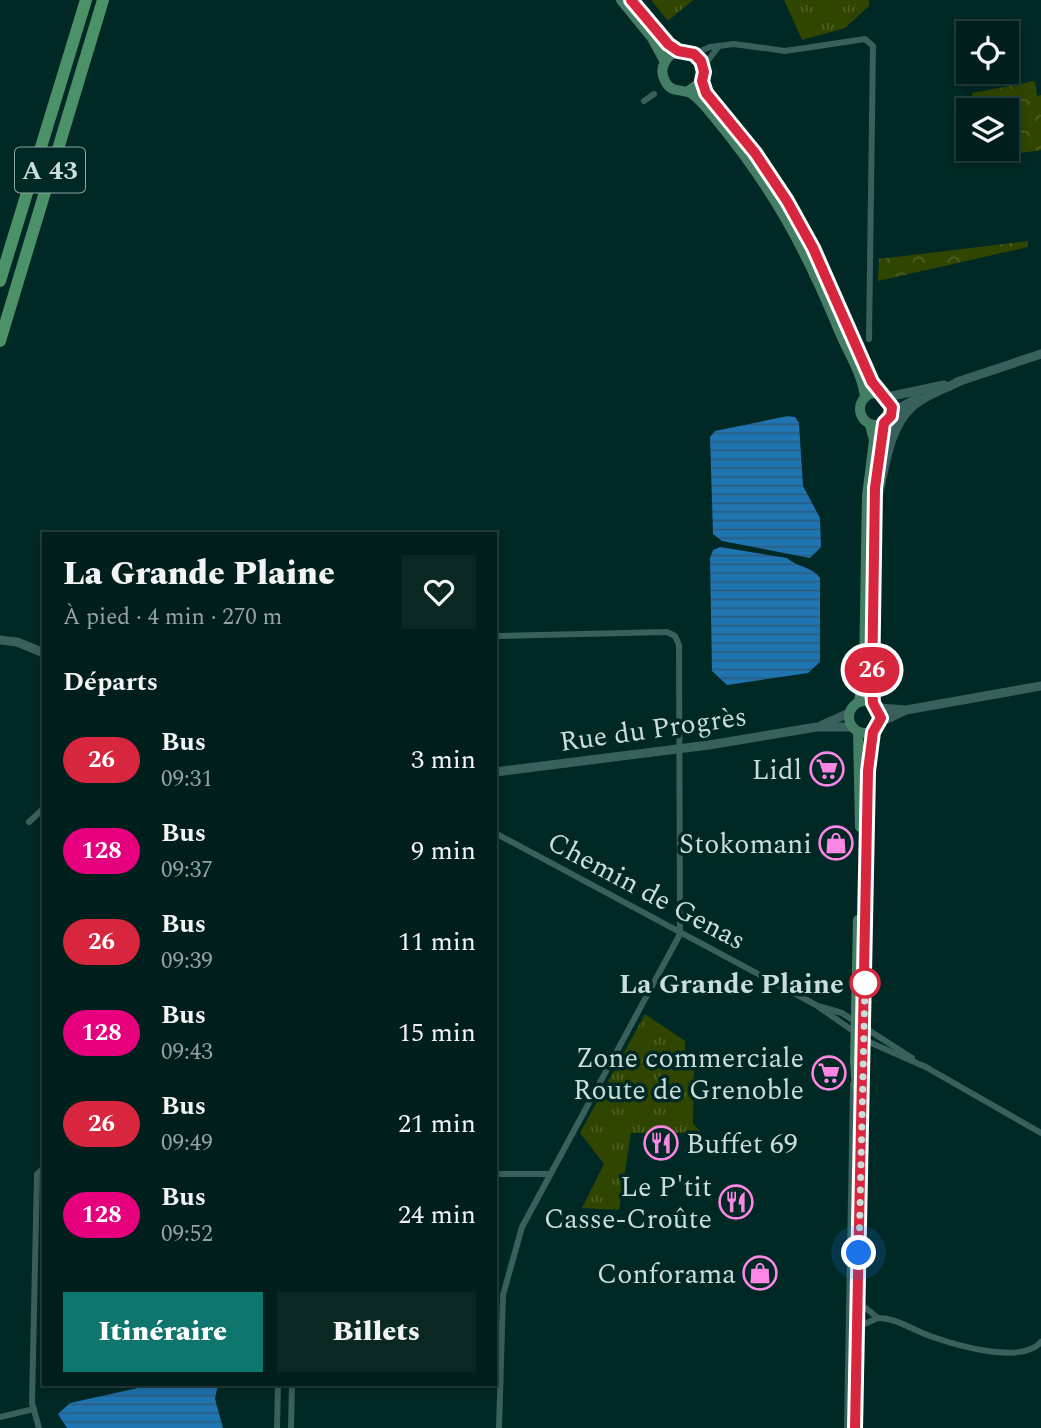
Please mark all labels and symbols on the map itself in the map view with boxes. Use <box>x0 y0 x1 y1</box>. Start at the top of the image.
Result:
road number: A 43 <box>15 148 85 192</box>
line badge: 26 <box>840 647 903 693</box>
street label: Rue du Progrès <box>557 695 750 764</box>
place label: Lidl <box>752 749 802 792</box>
supermarket icon: Lidl <box>808 750 846 788</box>
street label: Chemin de Genas <box>539 821 753 962</box>
place label: Stokomani <box>679 823 812 866</box>
shop icon: Stokomani <box>817 824 855 862</box>
place label: La Grande Plaine <box>619 963 844 1006</box>
marker: La Grande Plaine <box>850 968 880 998</box>
place label: Zone commerciale Route de Grenoble <box>573 1037 804 1112</box>
supermarket icon: Zone commerciale Route de Grenoble <box>810 1054 848 1092</box>
place label: Buffet 69 <box>686 1123 798 1166</box>
restaurant icon: Buffet 69 <box>642 1124 680 1162</box>
place label: Le P'tit Casse-Croûte <box>544 1166 712 1241</box>
restaurant icon: Le P'tit Casse-Croûte <box>717 1183 755 1221</box>
your location <box>841 1235 876 1270</box>
place label: Conforama <box>597 1253 736 1296</box>
shop icon: Conforama <box>741 1254 779 1292</box>

